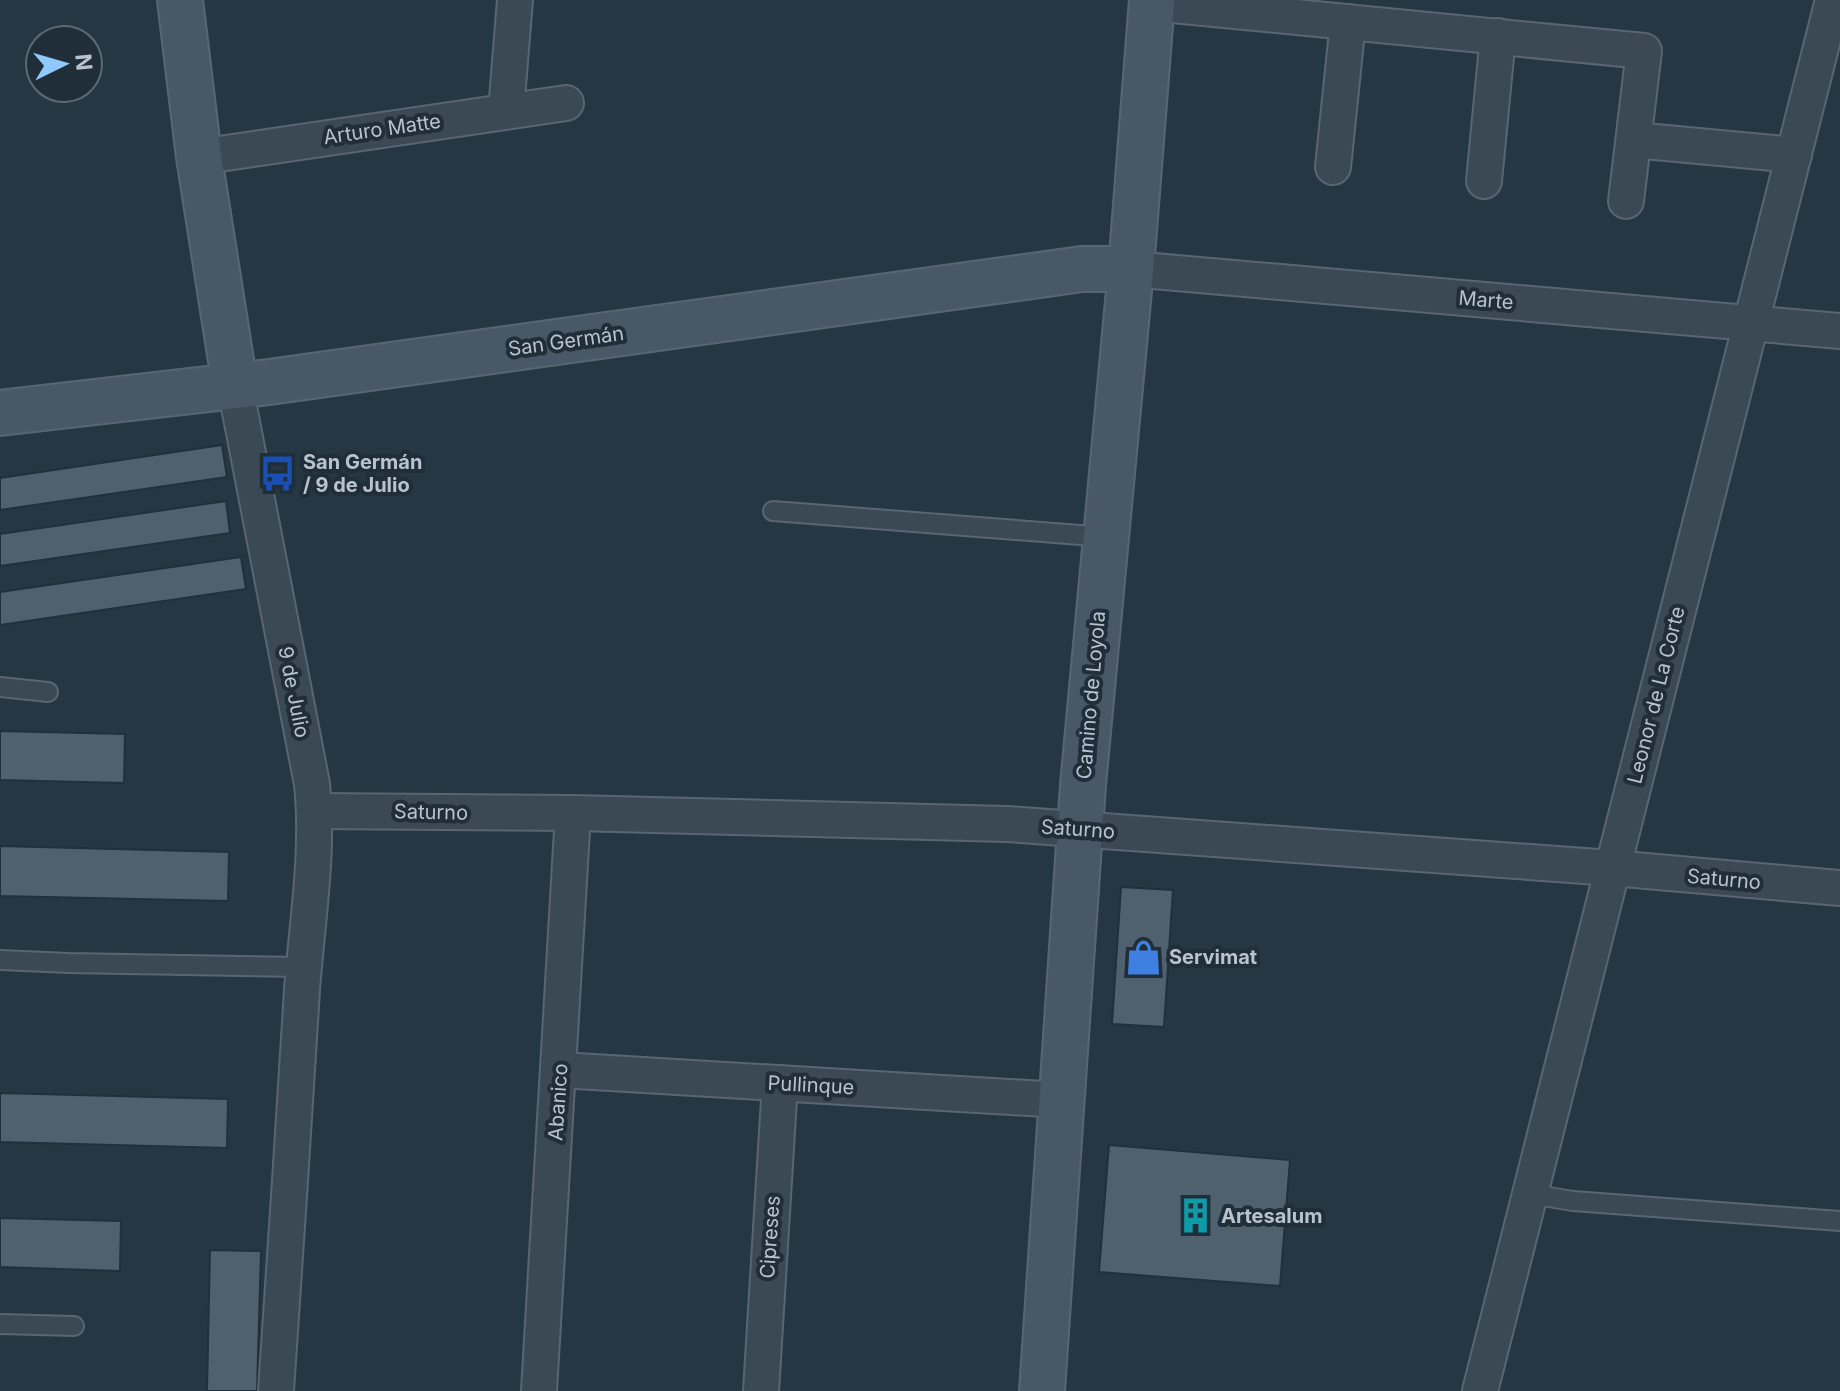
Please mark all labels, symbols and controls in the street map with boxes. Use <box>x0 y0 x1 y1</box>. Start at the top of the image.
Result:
north arrow <box>24 24 104 104</box>
text: N <box>70 53 98 72</box>
street label: Arturo Matte <box>322 109 442 149</box>
street label: Marte <box>1457 286 1515 314</box>
street label: San Germán <box>507 321 625 361</box>
place label: San Germán / 9 de Julio <box>303 450 422 497</box>
bus stop icon: San Germán / 9 de Julio <box>258 455 296 493</box>
street label: Leonor de La Corte <box>1622 604 1690 786</box>
street label: Camino de Loyola <box>1072 610 1110 780</box>
street label: 9 de Julio <box>273 644 315 740</box>
street label: Saturno <box>394 799 468 825</box>
street label: Saturno <box>1040 814 1116 844</box>
street label: Saturno <box>1686 864 1762 894</box>
shop icon: Servimat <box>1124 938 1162 976</box>
place label: Servimat <box>1169 945 1257 969</box>
street label: Abanico <box>543 1062 573 1142</box>
street label: Pullinque <box>767 1071 855 1099</box>
street label: Cipreses <box>755 1195 785 1279</box>
building icon: Artesalum <box>1176 1197 1214 1235</box>
place label: Artesalum <box>1221 1204 1322 1228</box>

